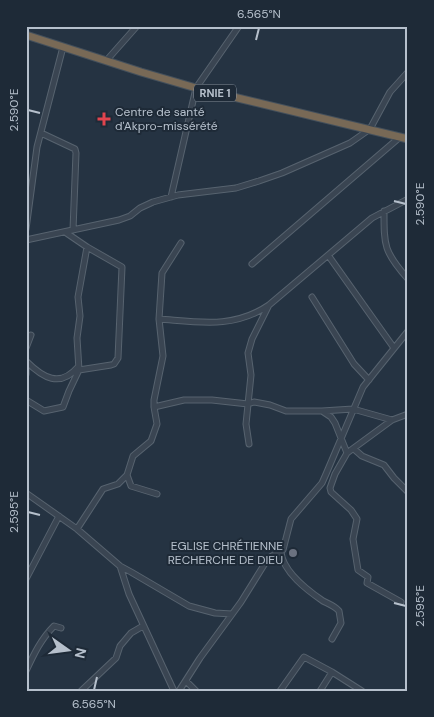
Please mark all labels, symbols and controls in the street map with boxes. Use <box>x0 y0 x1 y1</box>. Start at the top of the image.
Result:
text: 6.565°N <box>237 6 281 22</box>
road number: RNIE 1 <box>194 85 236 102</box>
text: 2.590°E <box>6 88 22 131</box>
place label: Centre de santé d'Akpro-missérété <box>115 104 218 134</box>
marker: Centre de santé d'Akpro-missérété <box>97 112 111 126</box>
text: 2.590°E <box>412 182 428 225</box>
text: 2.595°E <box>6 491 22 533</box>
place label: EGLISE CHRÉTIENNE RECHERCHE DE DIEU <box>168 538 283 568</box>
marker: EGLISE CHRÉTIENNE RECHERCHE DE DIEU <box>287 547 299 559</box>
text: 2.595°E <box>412 585 428 627</box>
north arrow <box>42 624 92 674</box>
text: N <box>71 646 91 660</box>
text: 6.565°N <box>72 696 116 712</box>

